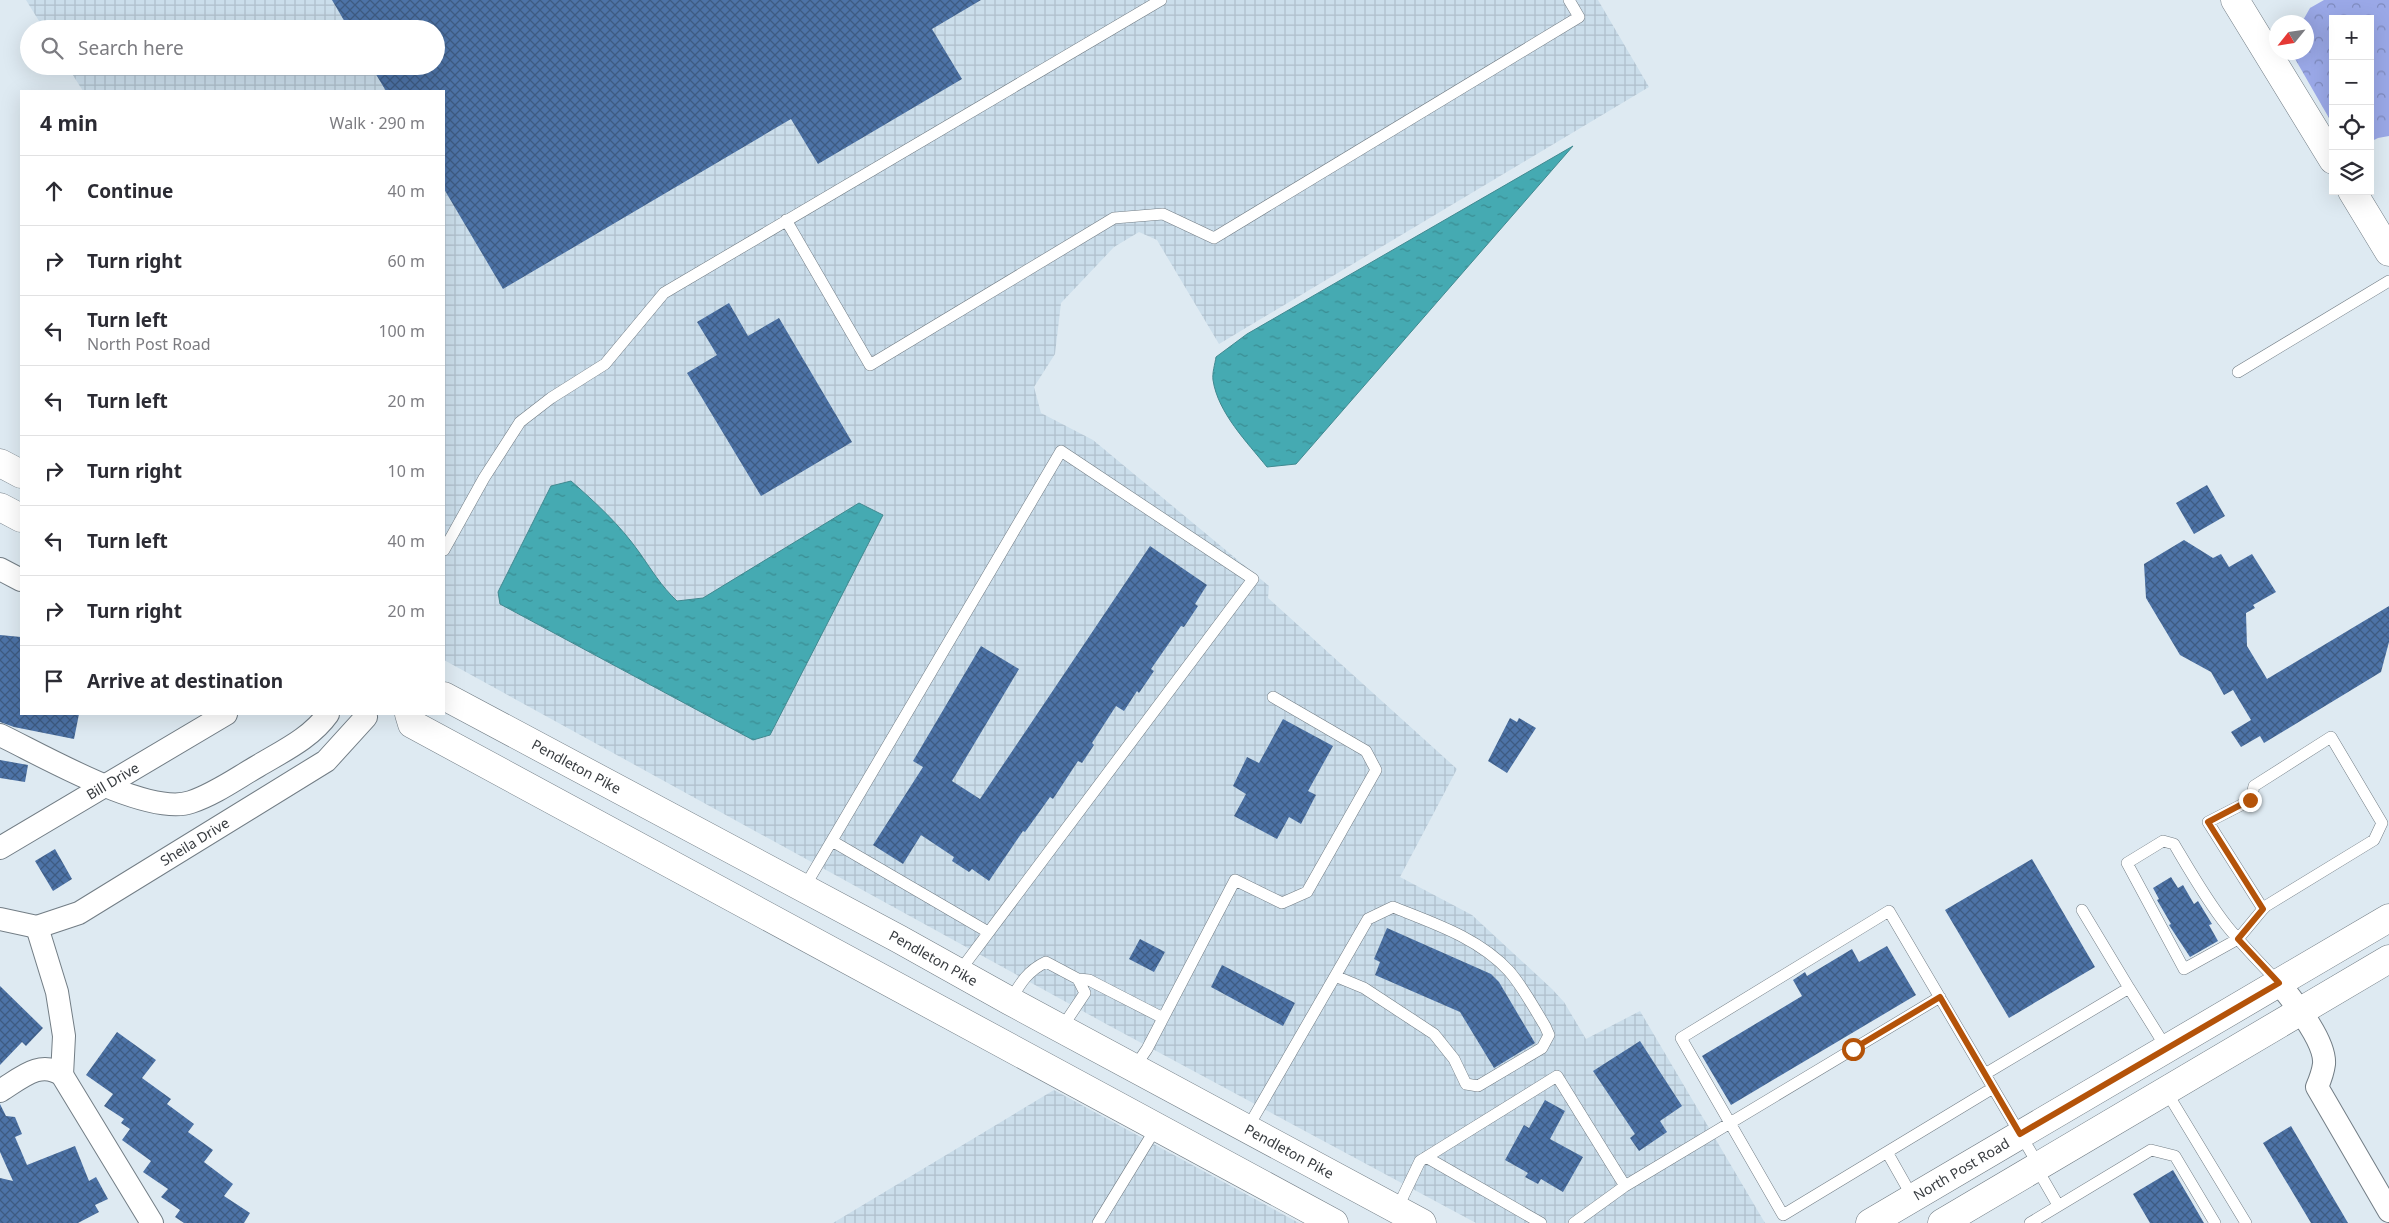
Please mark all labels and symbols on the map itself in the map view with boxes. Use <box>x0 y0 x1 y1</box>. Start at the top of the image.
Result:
north arrow <box>2269 15 2314 60</box>
street label: Pendleton Pike <box>529 735 625 798</box>
street label: Bill Drive <box>83 758 142 804</box>
route end <box>2239 789 2262 812</box>
street label: Sheila Drive <box>156 813 233 870</box>
street label: Pendleton Pike <box>886 925 981 990</box>
route start <box>1842 1038 1865 1061</box>
street label: Pendleton Pike <box>1241 1119 1337 1183</box>
street label: North Post Road <box>1910 1133 2013 1205</box>

